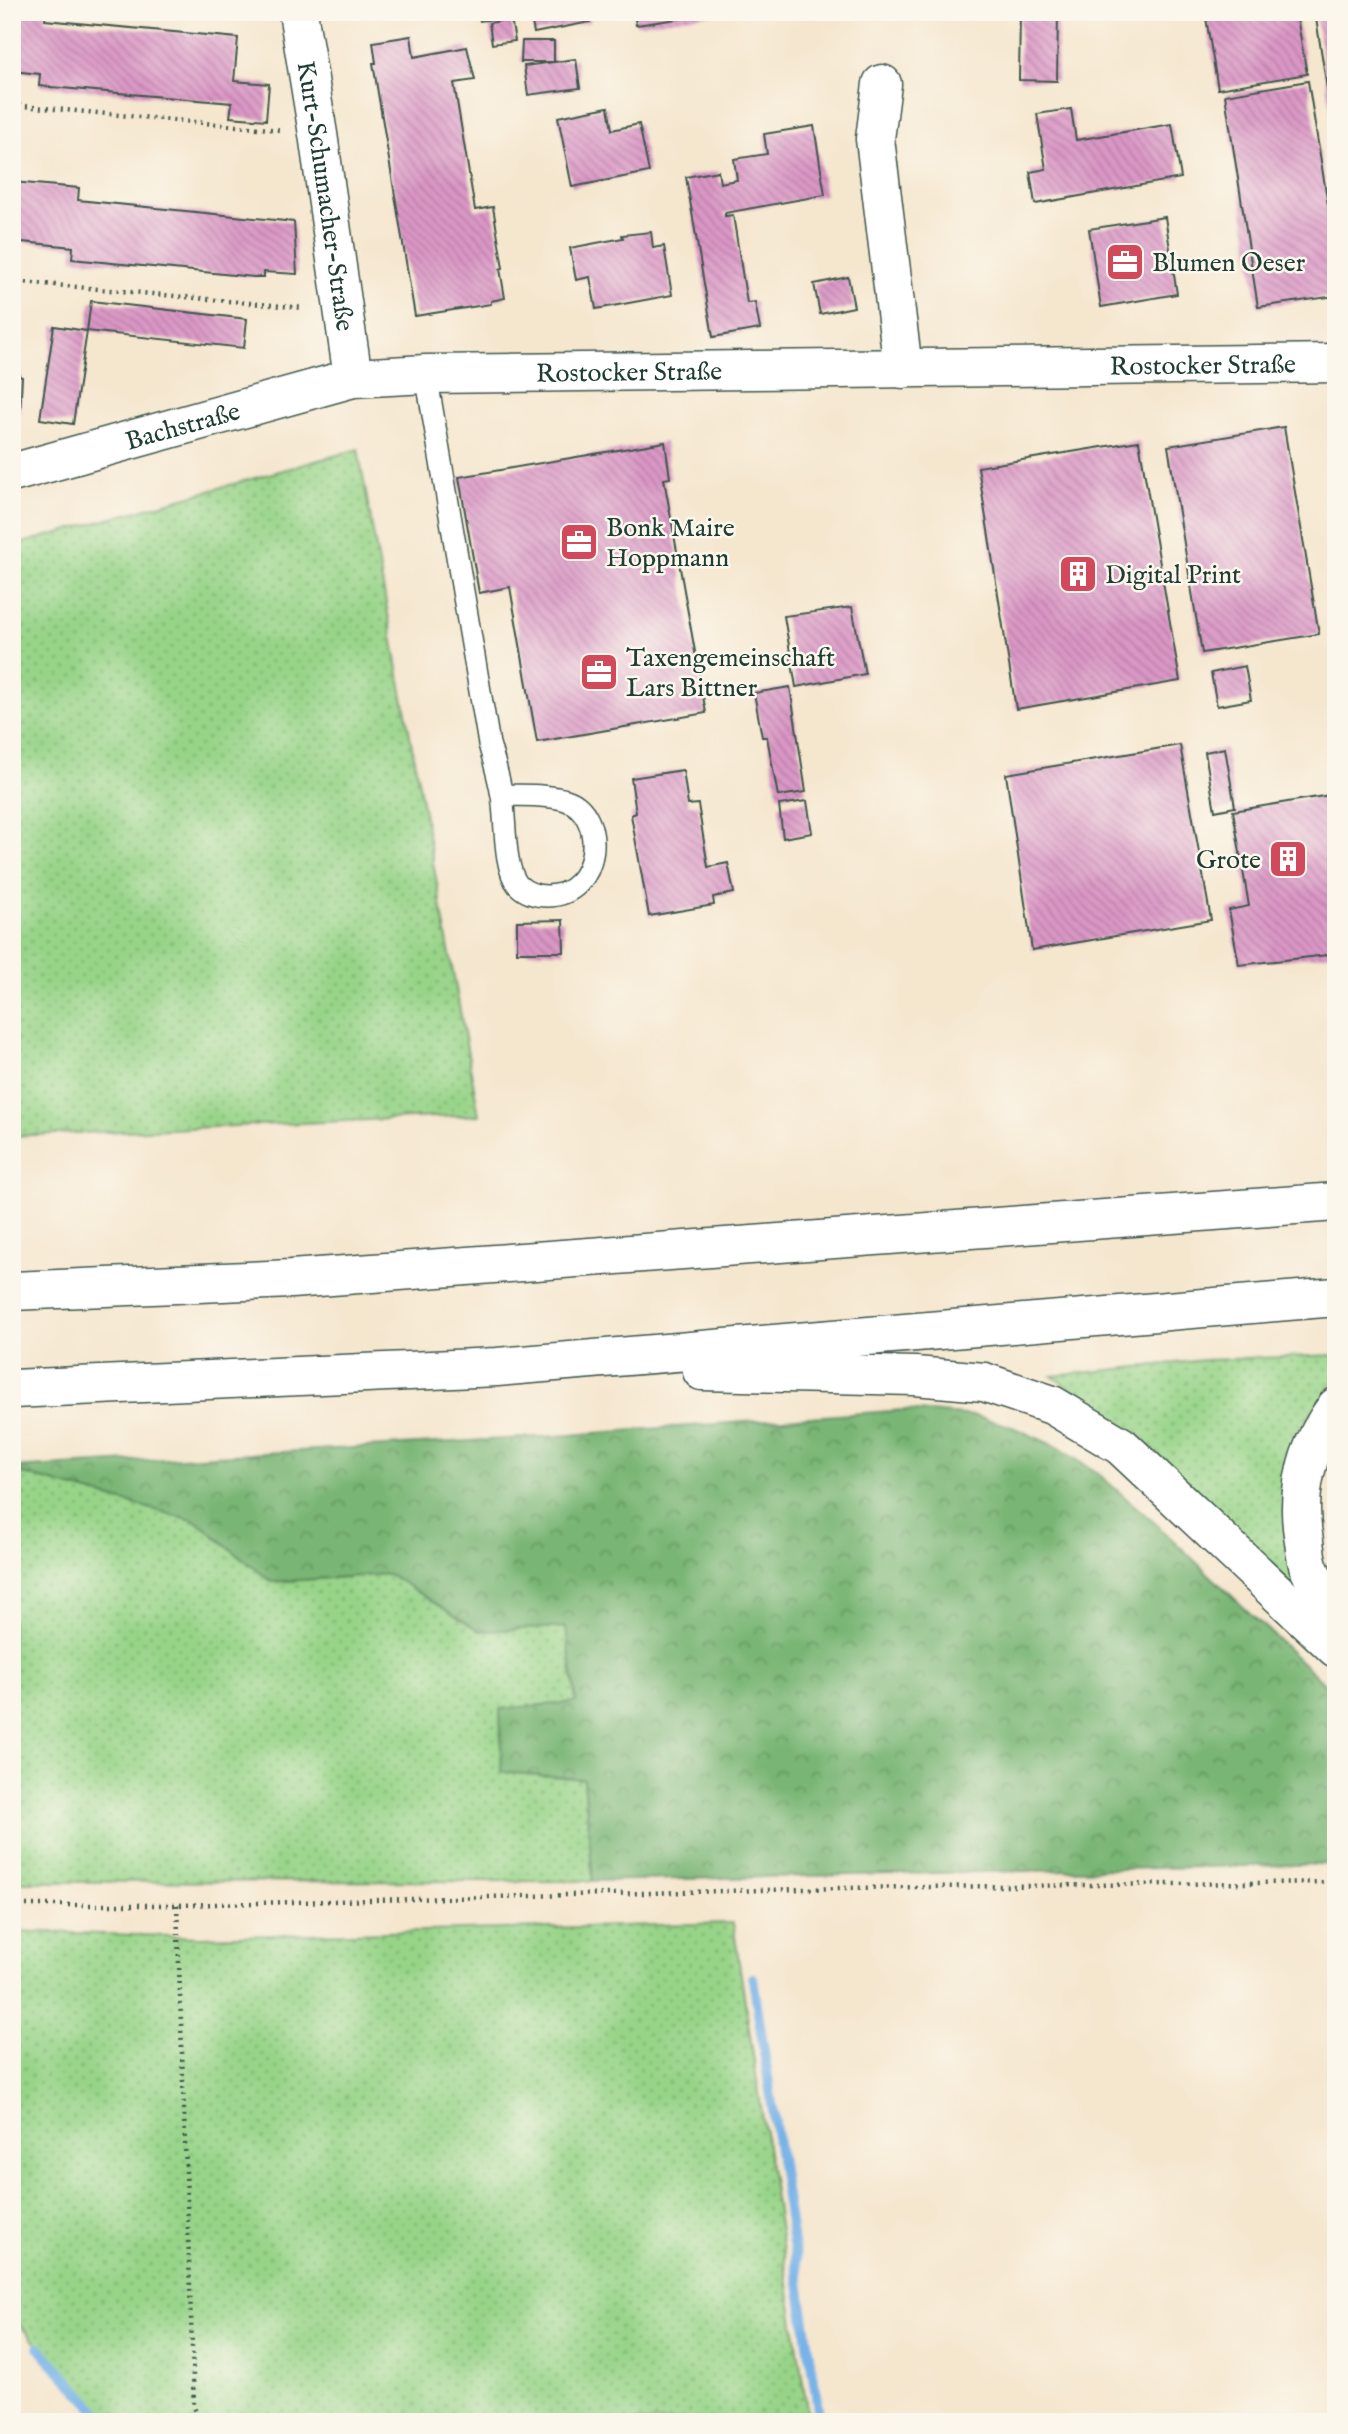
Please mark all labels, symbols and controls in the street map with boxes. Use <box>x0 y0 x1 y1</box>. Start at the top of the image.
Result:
street label: Kurt-Schumacher-Straße <box>288 59 361 333</box>
office icon: Blumen Oeser <box>1104 241 1146 283</box>
place label: Blumen Oeser <box>1152 247 1306 280</box>
street label: Rostocker Straße <box>1110 348 1296 384</box>
street label: Rostocker Straße <box>536 355 722 391</box>
street label: Bachstraße <box>122 395 244 459</box>
place label: Bonk Maire Hoppmann <box>606 512 735 575</box>
office icon: Bonk Maire Hoppmann <box>558 521 600 563</box>
building icon: Digital Print <box>1057 553 1099 595</box>
place label: Digital Print <box>1105 559 1241 592</box>
place label: Taxengemeinschaft Lars Bittner <box>626 642 835 705</box>
office icon: Taxengemeinschaft Lars Bittner <box>578 651 620 693</box>
building icon: Grote <box>1267 838 1309 880</box>
place label: Grote <box>1196 844 1261 877</box>

